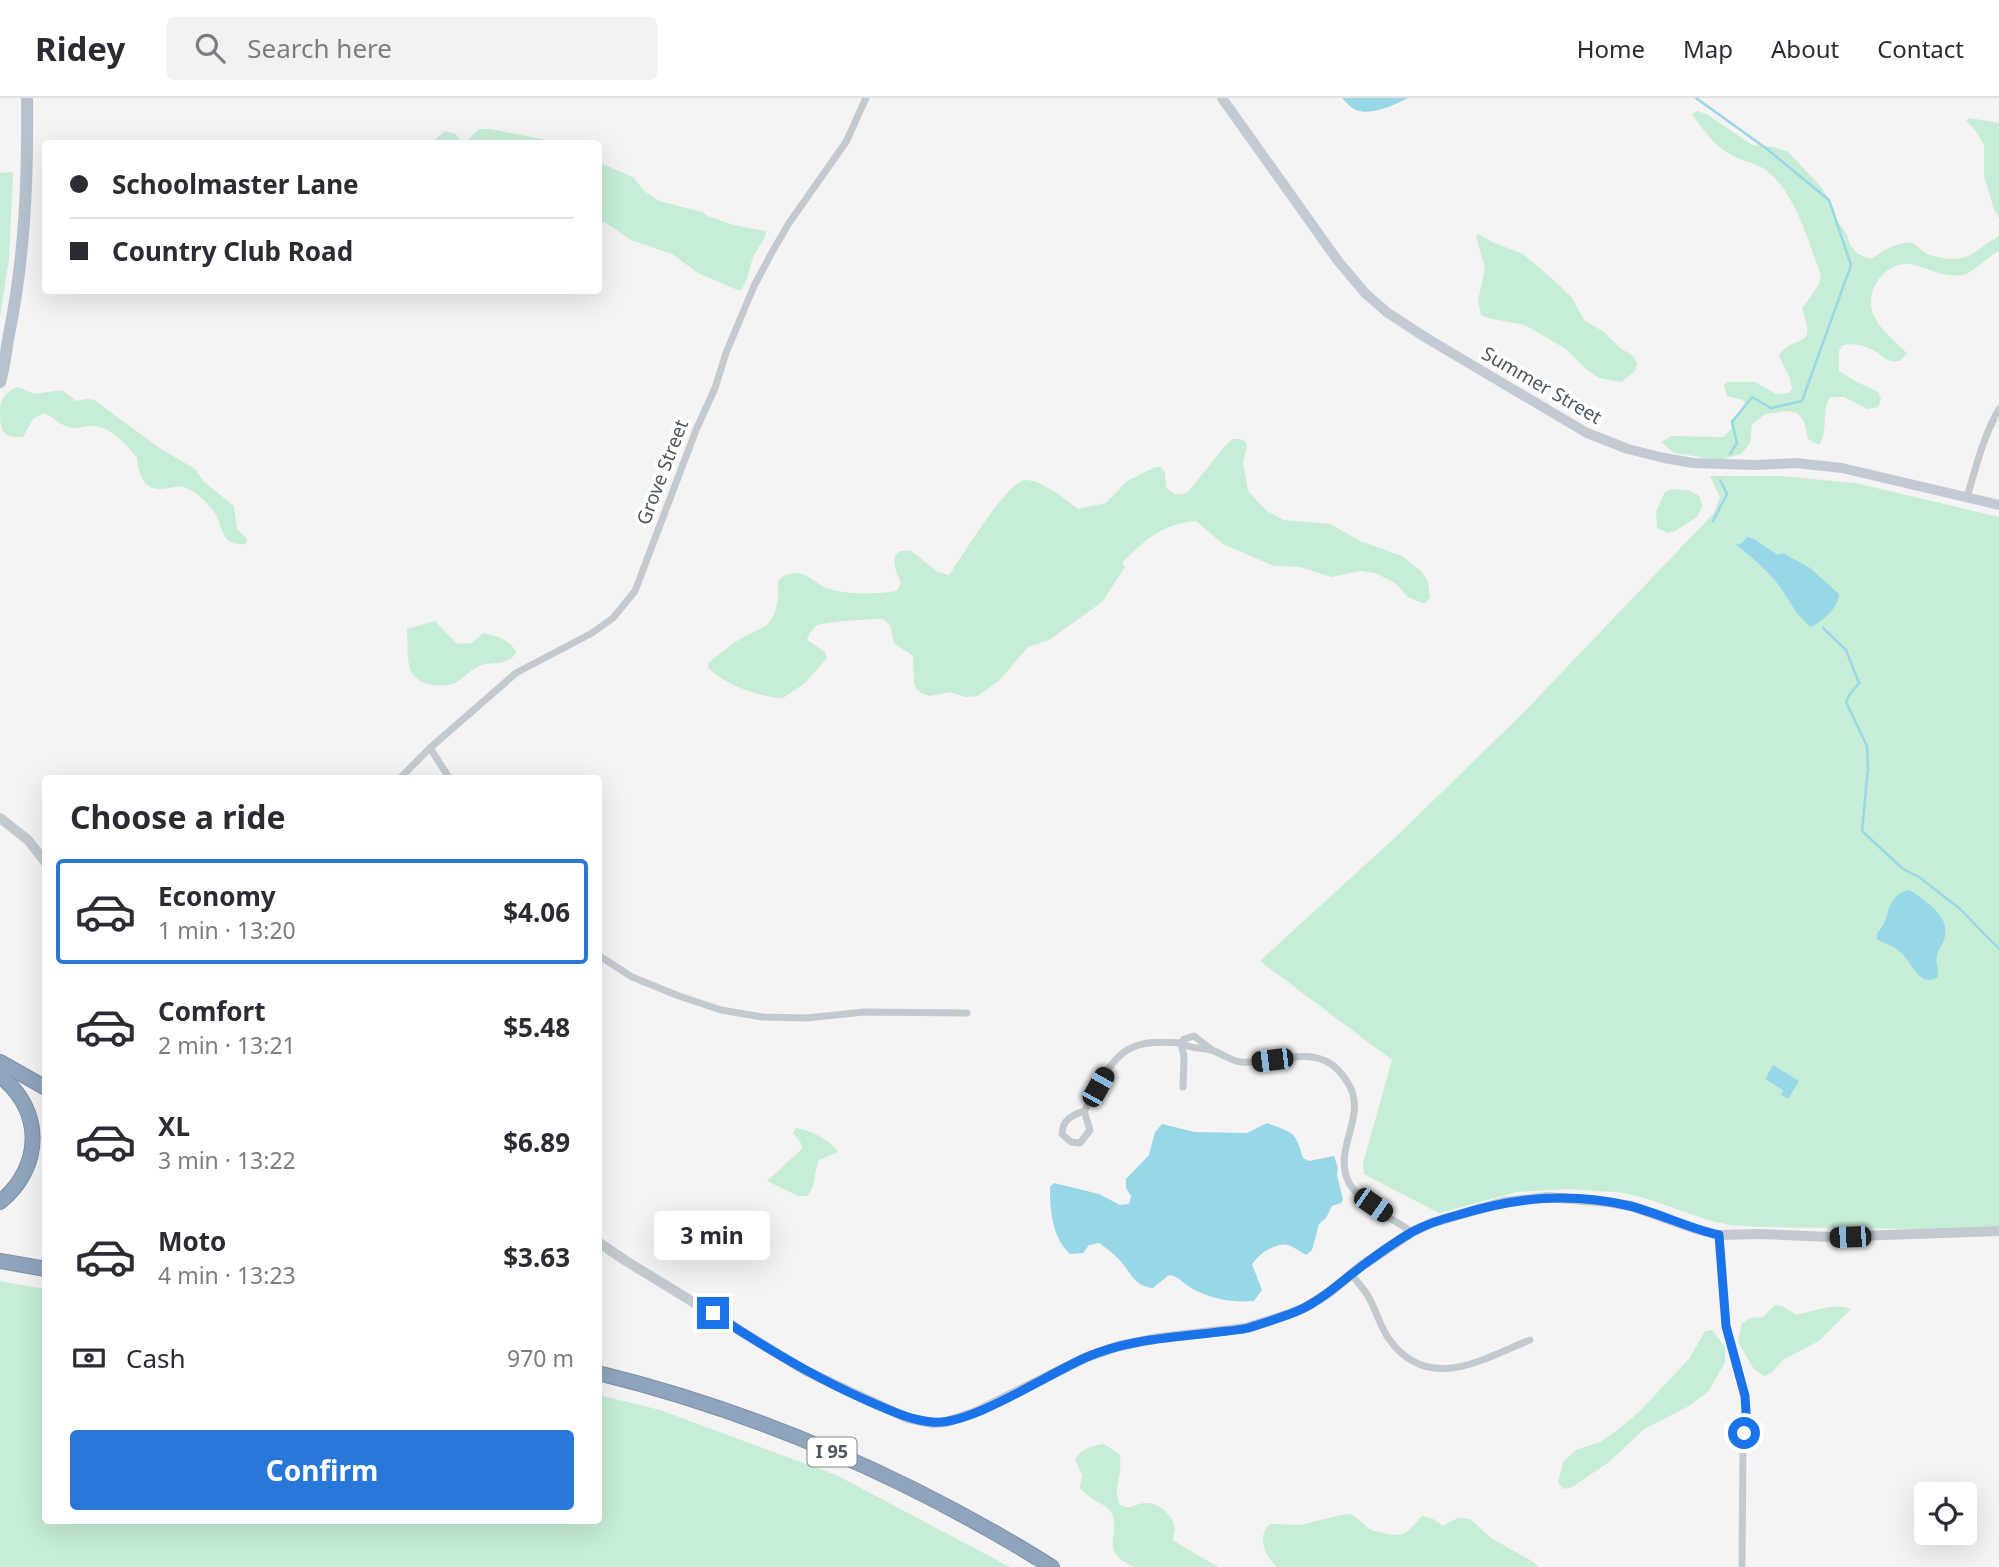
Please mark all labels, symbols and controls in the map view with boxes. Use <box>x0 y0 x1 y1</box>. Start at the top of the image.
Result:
search box <box>167 17 657 80</box>
text: Ridey <box>35 26 125 71</box>
icon: search <box>191 29 229 67</box>
text: Search here <box>247 30 392 66</box>
text: Home <box>1577 32 1645 65</box>
text: Map <box>1683 32 1733 65</box>
text: About <box>1771 32 1839 65</box>
text: Contact <box>1877 32 1964 65</box>
text: Schoolmaster Lane <box>112 166 359 202</box>
text: Country Club Road <box>112 233 353 269</box>
street label: Summer Street <box>1477 340 1607 430</box>
street label: Grove Street <box>630 416 694 528</box>
text: Choose a ride <box>70 795 286 838</box>
text: Economy <box>158 878 276 914</box>
icon: car <box>74 880 137 943</box>
text: $4.06 <box>503 894 570 930</box>
text: 1 min · 13:20 <box>158 914 296 946</box>
text: Comfort <box>158 993 266 1029</box>
icon: car <box>74 995 137 1058</box>
text: $5.48 <box>503 1009 570 1045</box>
text: 2 min · 13:21 <box>158 1029 296 1061</box>
car <box>1250 1047 1295 1073</box>
car <box>1079 1064 1118 1110</box>
text: XL <box>158 1108 190 1144</box>
icon: car <box>74 1110 137 1173</box>
text: $6.89 <box>503 1124 570 1160</box>
text: 3 min · 13:22 <box>158 1144 296 1176</box>
car <box>1350 1184 1397 1226</box>
callout: 3 min <box>655 1212 771 1260</box>
text: 3 min <box>680 1219 744 1251</box>
text: Moto <box>158 1223 226 1259</box>
icon: car <box>74 1225 137 1288</box>
car <box>1829 1226 1872 1248</box>
text: $3.63 <box>503 1239 570 1275</box>
text: 4 min · 13:23 <box>158 1259 296 1291</box>
route end <box>697 1297 729 1329</box>
icon: cash <box>70 1339 108 1377</box>
text: Cash <box>126 1340 186 1376</box>
text: 970 m <box>507 1342 574 1374</box>
route start <box>1728 1417 1760 1449</box>
button: Confirm <box>70 1430 574 1510</box>
road number: I 95 <box>808 1437 856 1466</box>
map controls <box>1914 1482 1977 1545</box>
button: locate <box>1914 1482 1977 1545</box>

